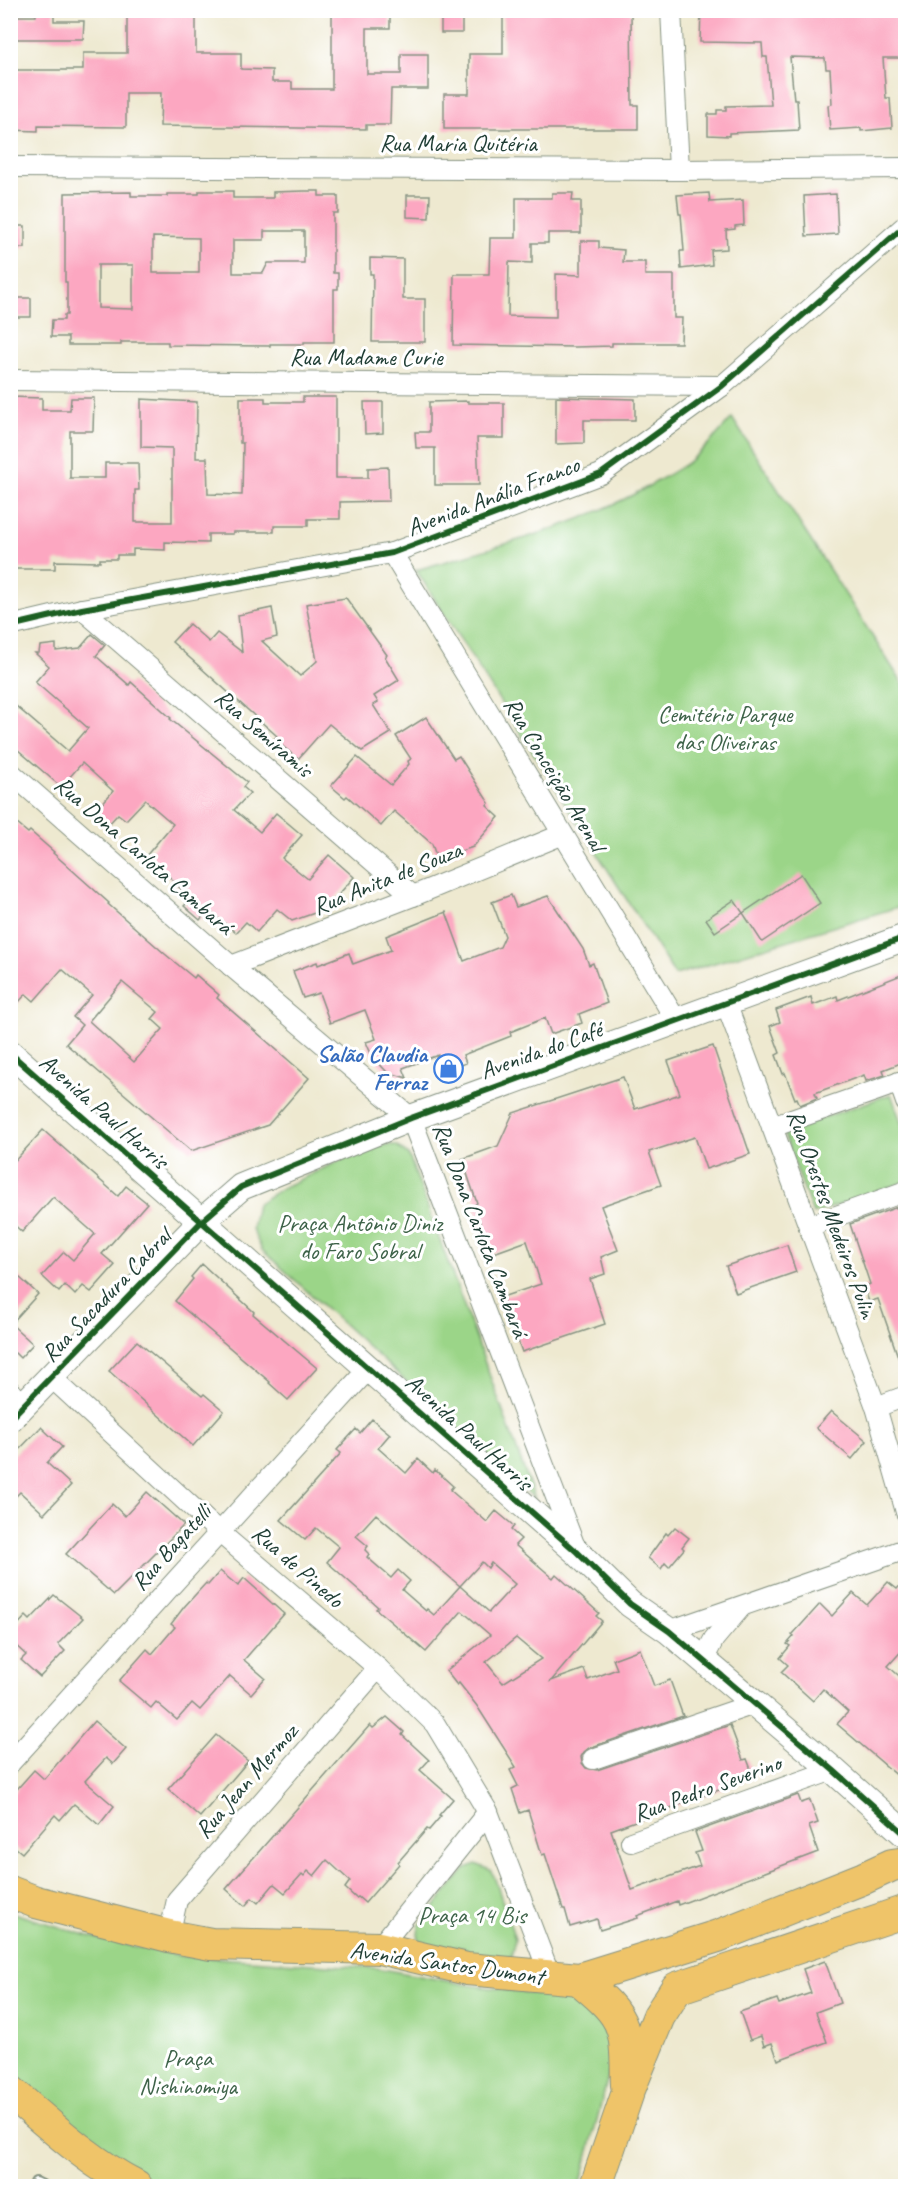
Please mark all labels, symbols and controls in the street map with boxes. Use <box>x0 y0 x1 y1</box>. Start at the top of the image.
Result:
street label: Rua Maria Quitéria <box>379 128 538 158</box>
street label: Rua Madame Curie <box>290 342 445 372</box>
street label: Avenida Anália Franco <box>403 449 585 543</box>
street label: Rua Semíramis <box>209 682 321 785</box>
street label: Rua Conceição Arenal <box>497 692 615 860</box>
park label: Cemitério Parque das Oliveiras <box>658 699 795 757</box>
street label: Rua Dona Carlota Cambará <box>48 769 242 943</box>
street label: Rua Anita de Souza <box>308 834 467 921</box>
street label: Avenida do Café <box>476 1013 610 1086</box>
place label: Salão Claudia Ferraz <box>317 1039 429 1097</box>
street label: Avenida Paul Harris <box>33 1047 177 1177</box>
shop icon: Salão Claudia Ferraz <box>432 1052 464 1084</box>
street label: Rua Orestes Medeiros Pulin <box>780 1106 884 1323</box>
street label: Rua Dona Carlota Cambará <box>426 1118 537 1344</box>
park label: Praça Antônio Diniz do Faro Sobral <box>278 1208 444 1266</box>
street label: Rua Sacadura Cabral <box>35 1219 180 1368</box>
street label: Avenida Paul Harris <box>399 1367 541 1499</box>
street label: Rua Bagatelli <box>124 1495 220 1596</box>
street label: Rua de Pinedo <box>246 1518 351 1615</box>
street label: Rua Jean Mermoz <box>188 1716 305 1844</box>
street label: Rua Pedro Severino <box>629 1747 787 1829</box>
park label: Praça 14 Bis <box>418 1900 529 1930</box>
street label: Avenida Santos Dumont <box>348 1935 549 1992</box>
park label: Praça Nishinomiya <box>139 2043 238 2101</box>

